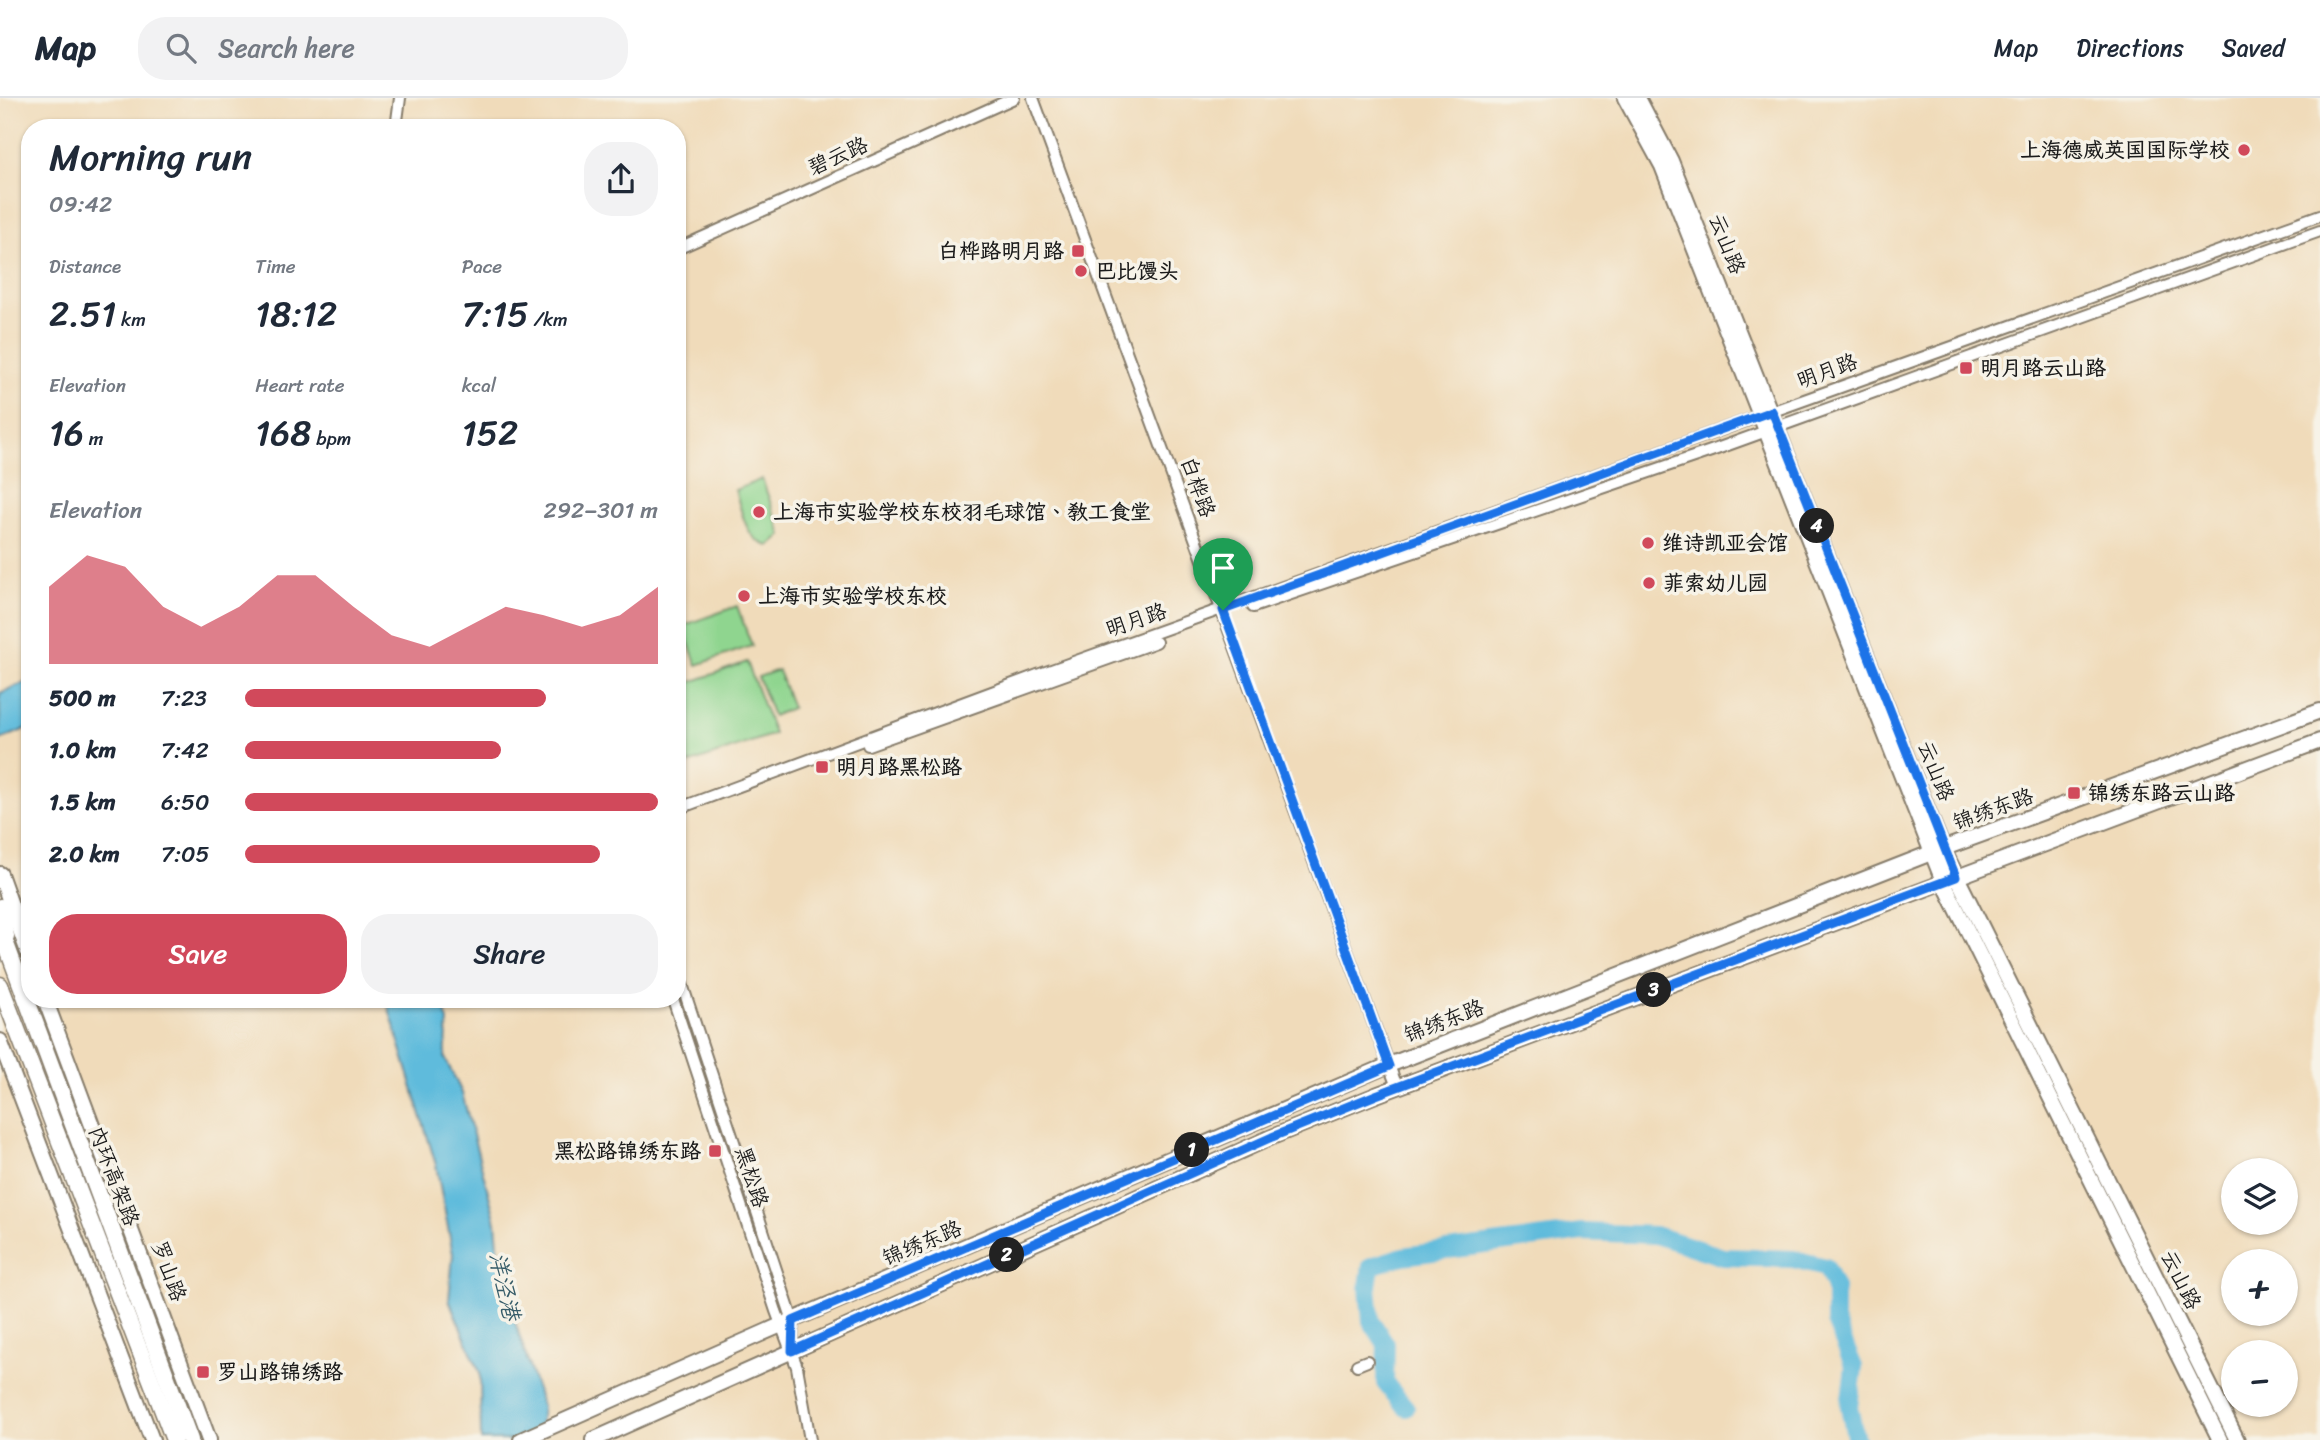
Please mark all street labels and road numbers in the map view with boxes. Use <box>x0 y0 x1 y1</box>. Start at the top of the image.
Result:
street label: 碧云路 <box>801 126 875 186</box>
street label: 云山路 <box>1698 208 1756 280</box>
street label: 明月路 <box>1791 342 1863 400</box>
street label: 白桦路 <box>1169 451 1227 523</box>
street label: 明月路 <box>1100 592 1172 648</box>
street label: 云山路 <box>1907 735 1965 807</box>
street label: 锦绣东路 <box>1947 777 2039 841</box>
street label: 锦绣东路 <box>1398 988 1490 1054</box>
street label: 内环高架路 <box>77 1120 151 1232</box>
street label: 黑松路 <box>724 1141 780 1213</box>
street label: 锦绣东路 <box>876 1209 968 1277</box>
street label: 罗山路 <box>140 1235 198 1307</box>
street label: 云山路 <box>2150 1243 2212 1317</box>

